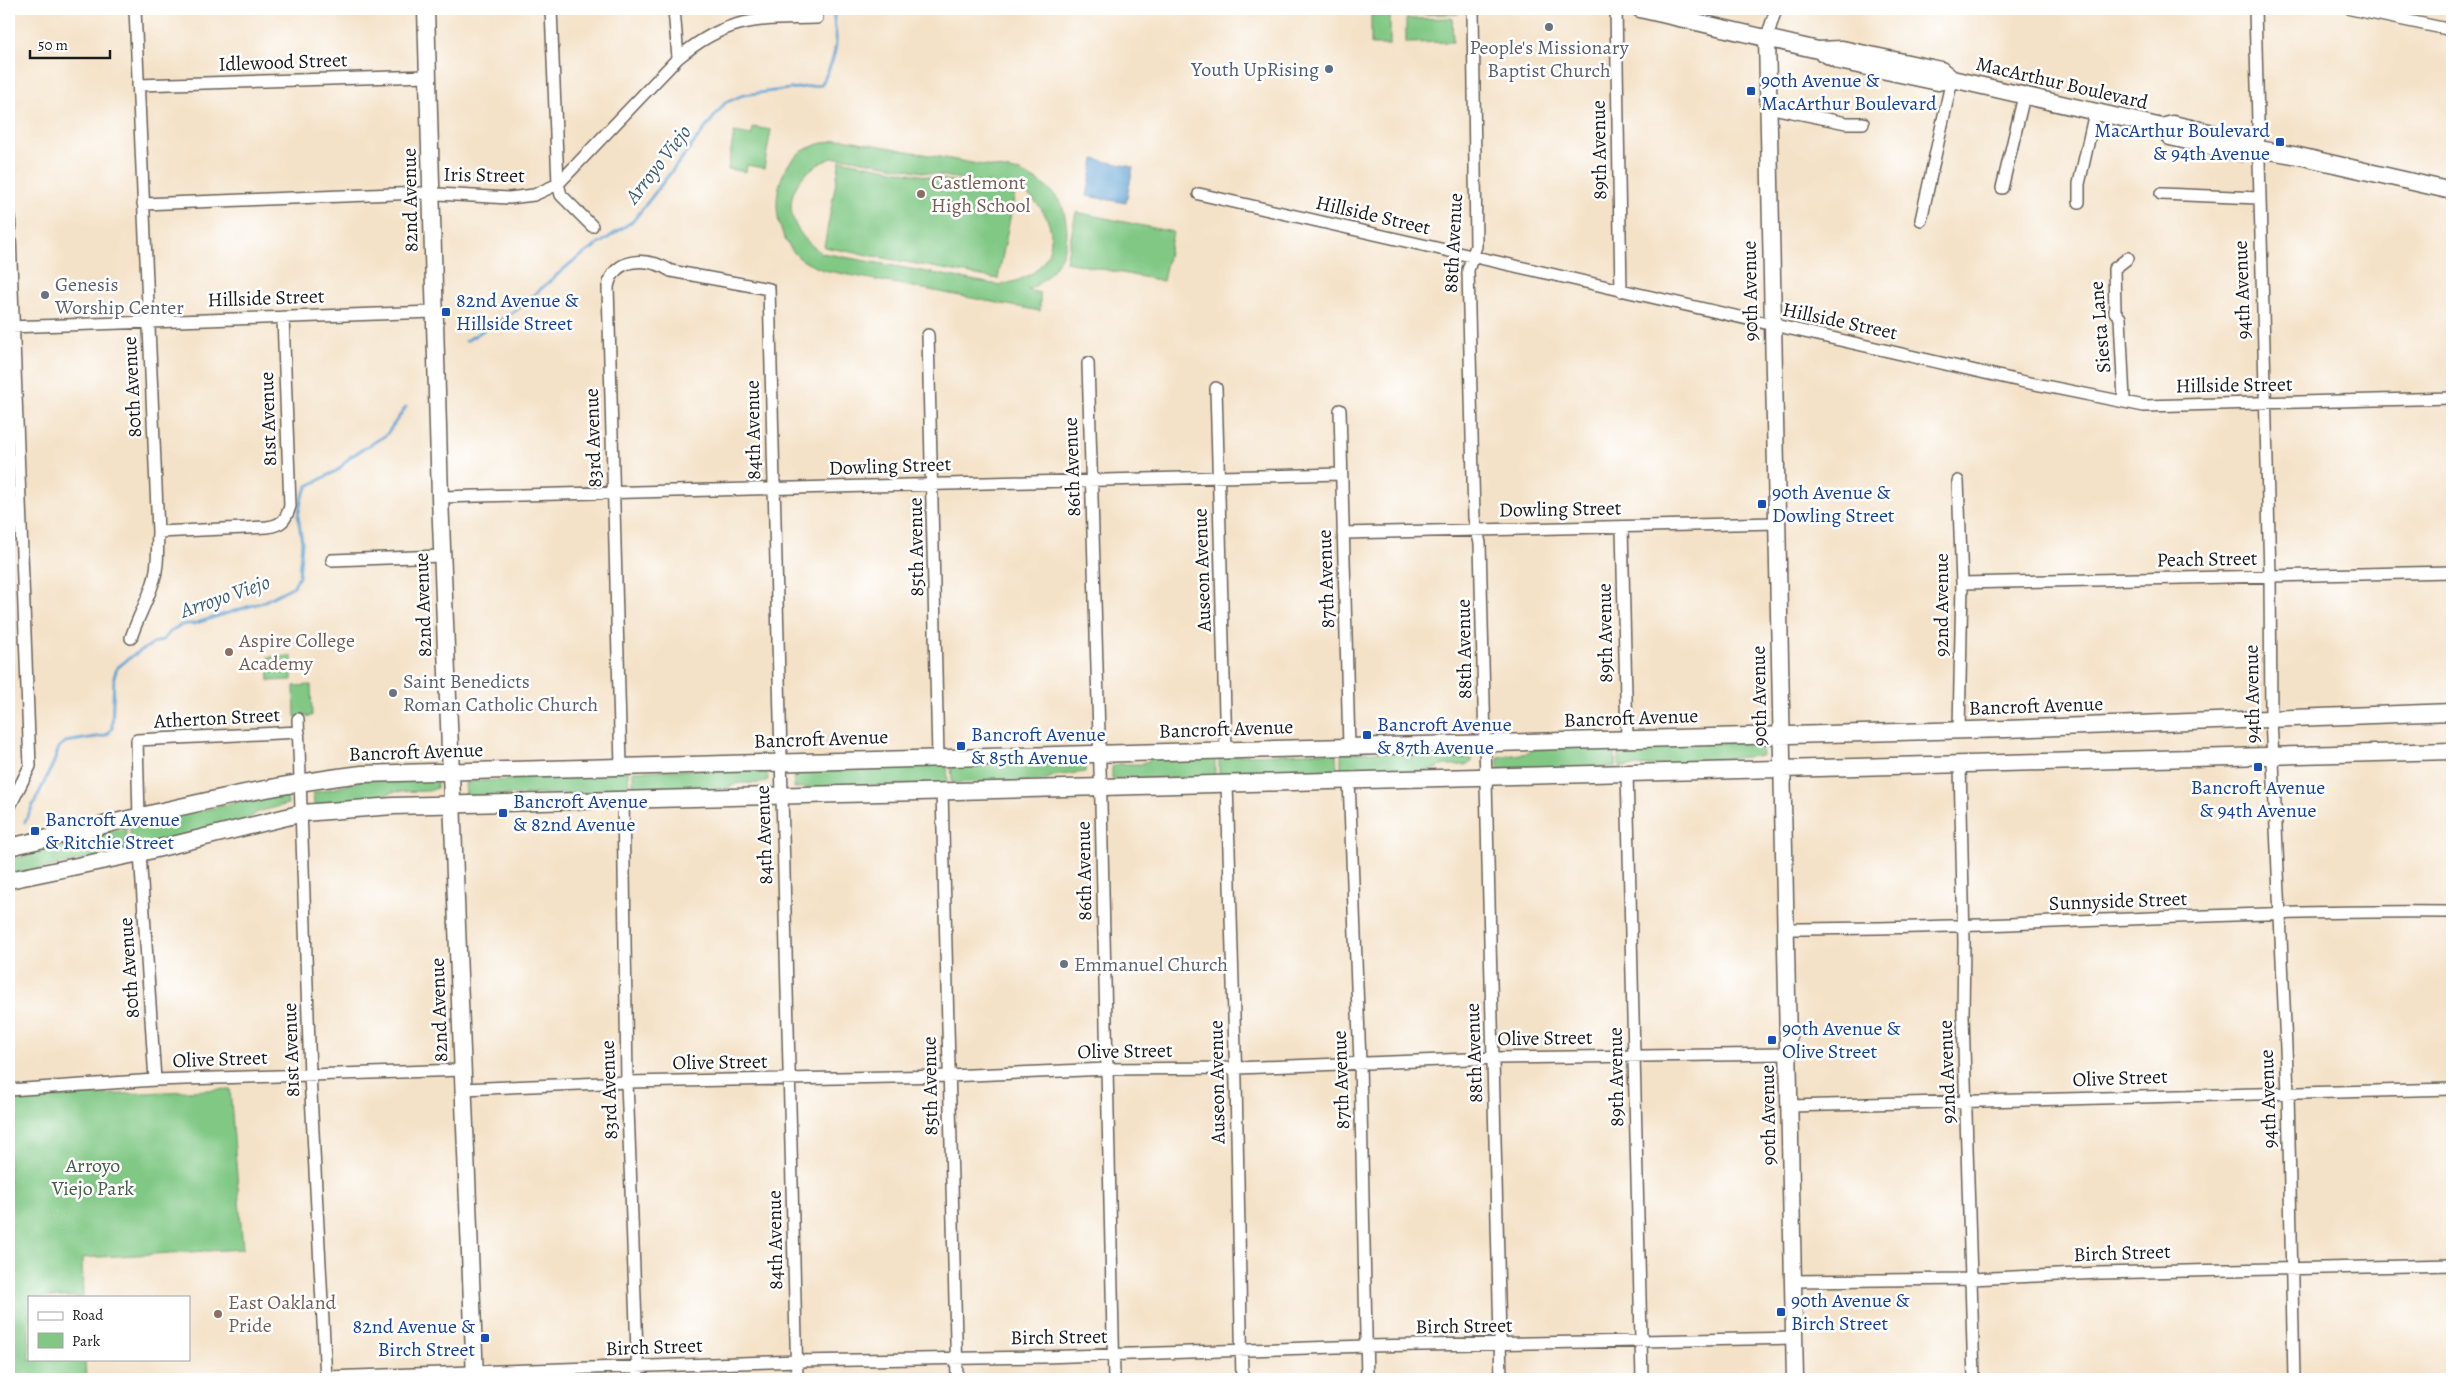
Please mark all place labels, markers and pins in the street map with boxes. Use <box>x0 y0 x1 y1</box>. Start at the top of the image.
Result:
marker: People's Missionary Baptist Church <box>1543 21 1555 33</box>
place label: People's Missionary Baptist Church <box>1469 34 1630 84</box>
place label: Youth UpRising <box>1190 56 1319 83</box>
marker: Youth UpRising <box>1323 63 1335 75</box>
place label: 90th Avenue & MacArthur Boulevard <box>1761 67 1937 117</box>
marker: 90th Avenue & MacArthur Boulevard <box>1745 85 1757 97</box>
place label: MacArthur Boulevard & 94th Avenue <box>2094 117 2270 167</box>
marker: MacArthur Boulevard & 94th Avenue <box>2274 136 2286 148</box>
place label: Castlemont High School <box>931 169 1030 219</box>
marker: Castlemont High School <box>915 188 927 200</box>
place label: Genesis Worship Center <box>54 271 184 321</box>
place label: 82nd Avenue & Hillside Street <box>456 287 579 337</box>
marker: Genesis Worship Center <box>39 289 51 301</box>
marker: 82nd Avenue & Hillside Street <box>440 306 452 318</box>
place label: 90th Avenue & Dowling Street <box>1772 479 1895 529</box>
marker: 90th Avenue & Dowling Street <box>1756 498 1768 510</box>
place label: Aspire College Academy <box>238 627 355 677</box>
marker: Aspire College Academy <box>223 646 235 658</box>
place label: Saint Benedicts Roman Catholic Church <box>403 668 598 718</box>
marker: Saint Benedicts Roman Catholic Church <box>387 687 399 699</box>
place label: Bancroft Avenue & 87th Avenue <box>1377 711 1512 761</box>
place label: Bancroft Avenue & 85th Avenue <box>971 721 1106 771</box>
marker: Bancroft Avenue & 87th Avenue <box>1361 729 1373 741</box>
marker: Bancroft Avenue & 85th Avenue <box>955 740 967 752</box>
marker: Bancroft Avenue & 94th Avenue <box>2252 761 2264 773</box>
place label: Bancroft Avenue & 94th Avenue <box>2191 774 2325 824</box>
place label: Bancroft Avenue & 82nd Avenue <box>513 788 648 838</box>
place label: Bancroft Avenue & Ritchie Street <box>45 806 180 856</box>
marker: Bancroft Avenue & 82nd Avenue <box>497 807 509 819</box>
marker: Bancroft Avenue & Ritchie Street <box>29 825 41 837</box>
place label: Emmanuel Church <box>1074 951 1228 978</box>
marker: Emmanuel Church <box>1058 958 1070 970</box>
place label: 90th Avenue & Olive Street <box>1782 1015 1902 1065</box>
marker: 90th Avenue & Olive Street <box>1766 1034 1778 1046</box>
place label: 90th Avenue & Birch Street <box>1791 1287 1911 1337</box>
place label: East Oakland Pride <box>228 1289 337 1339</box>
marker: 90th Avenue & Birch Street <box>1775 1306 1787 1318</box>
marker: East Oakland Pride <box>212 1308 224 1320</box>
place label: 82nd Avenue & Birch Street <box>353 1313 476 1363</box>
marker: 82nd Avenue & Birch Street <box>479 1332 491 1344</box>

